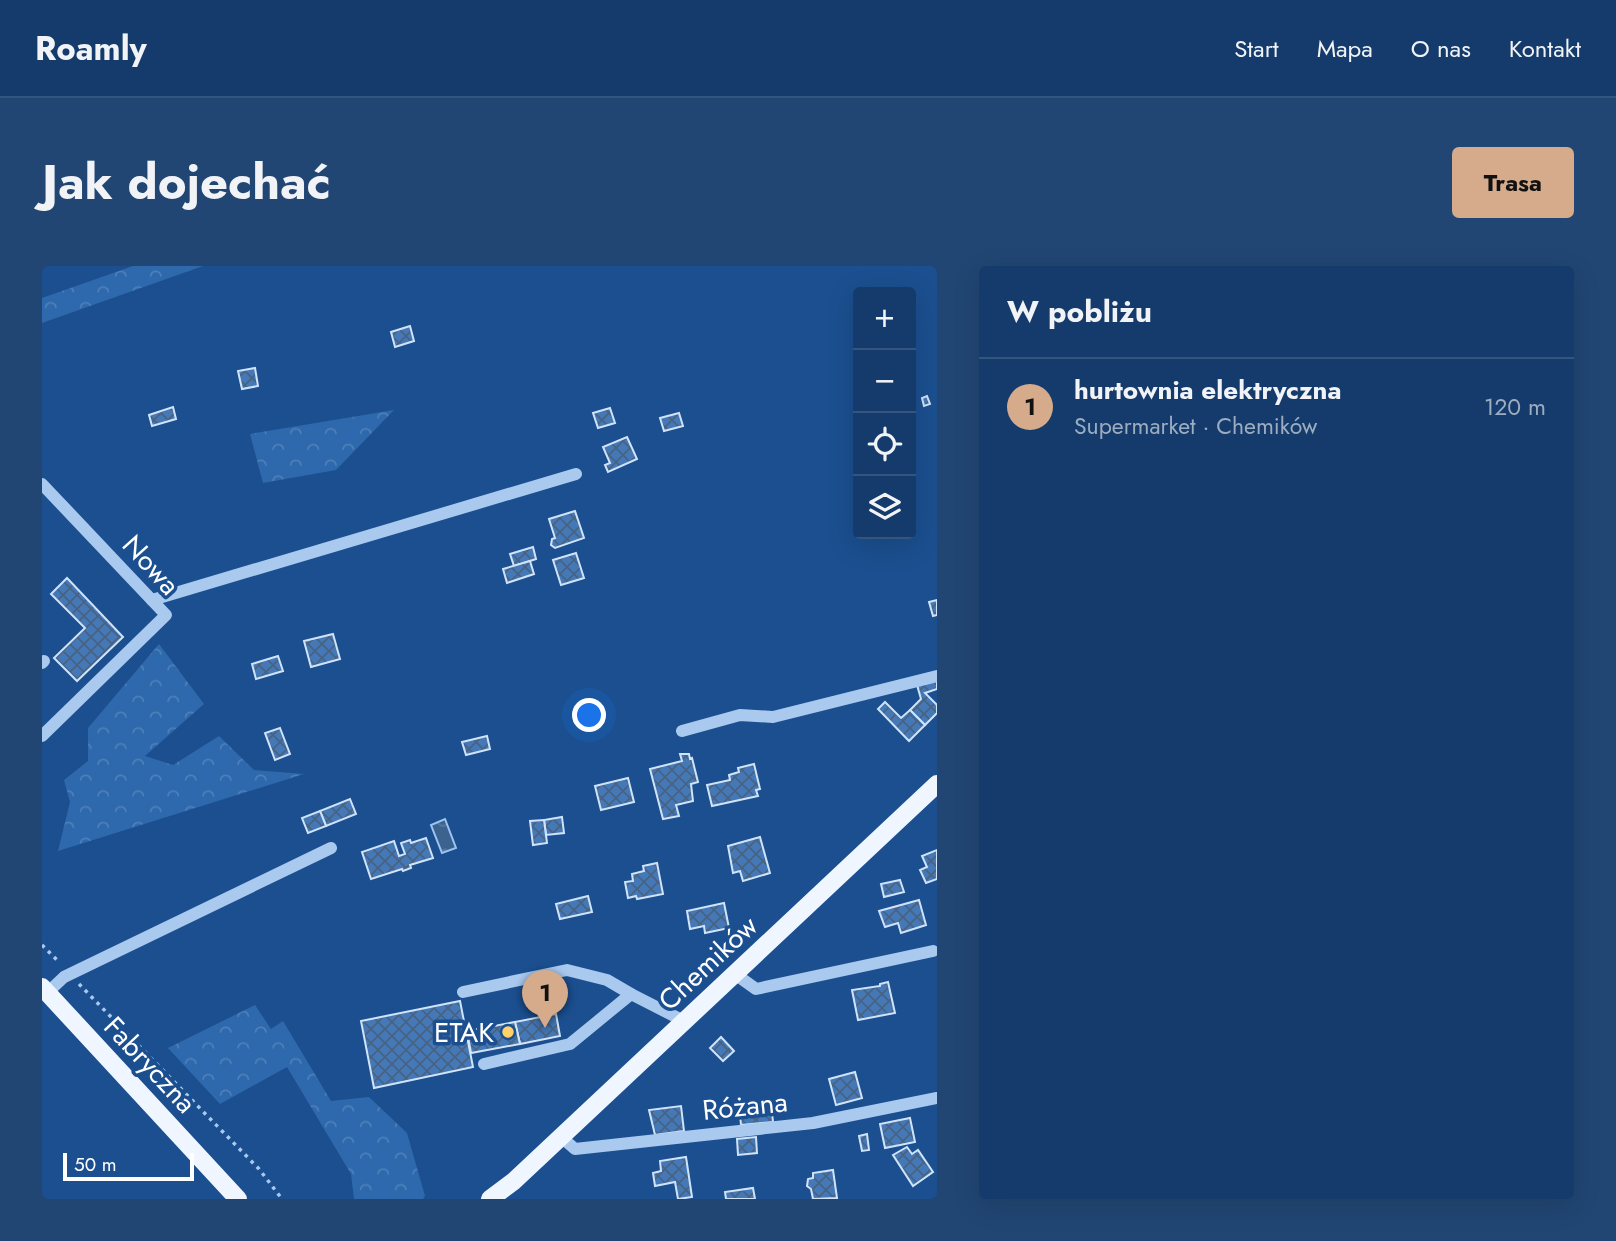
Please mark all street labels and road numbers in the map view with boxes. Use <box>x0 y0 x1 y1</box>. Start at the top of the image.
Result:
street label: Nowa <box>113 526 189 604</box>
street label: Chemików <box>649 906 767 1020</box>
street label: Fabryczna <box>94 1007 206 1123</box>
street label: Różana <box>700 1081 790 1131</box>

